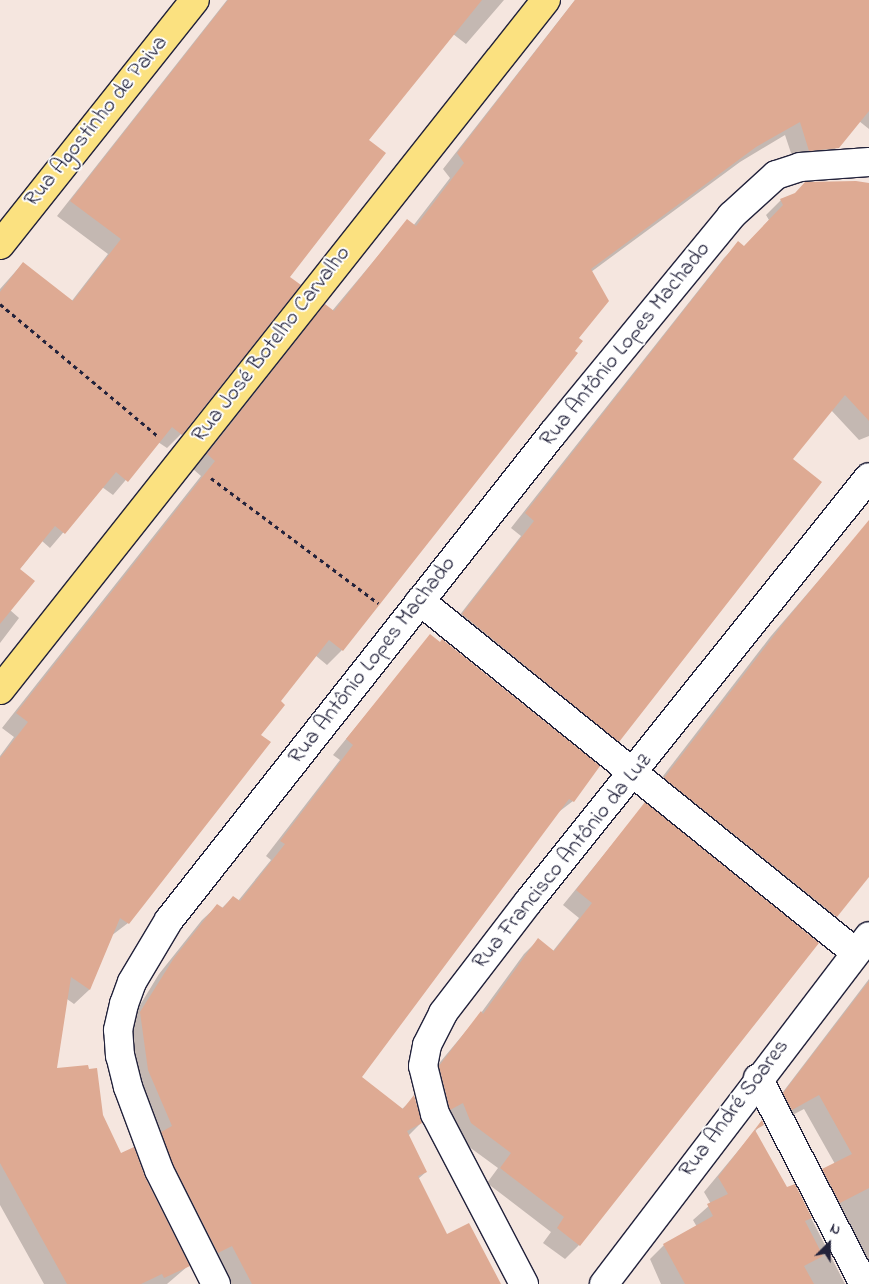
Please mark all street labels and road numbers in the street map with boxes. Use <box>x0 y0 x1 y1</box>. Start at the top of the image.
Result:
street label: Rua Agostinho de Paiva <box>20 31 174 213</box>
street label: Rua Antônio Lopes Machado <box>535 237 717 453</box>
street label: Rua José Botelho Carvalho <box>187 241 357 449</box>
street label: Rua Antônio Lopes Machado <box>284 552 462 770</box>
street label: Rua Francisco Antônio da Luz <box>468 749 658 975</box>
street label: Rua André Soares <box>674 1035 796 1183</box>

